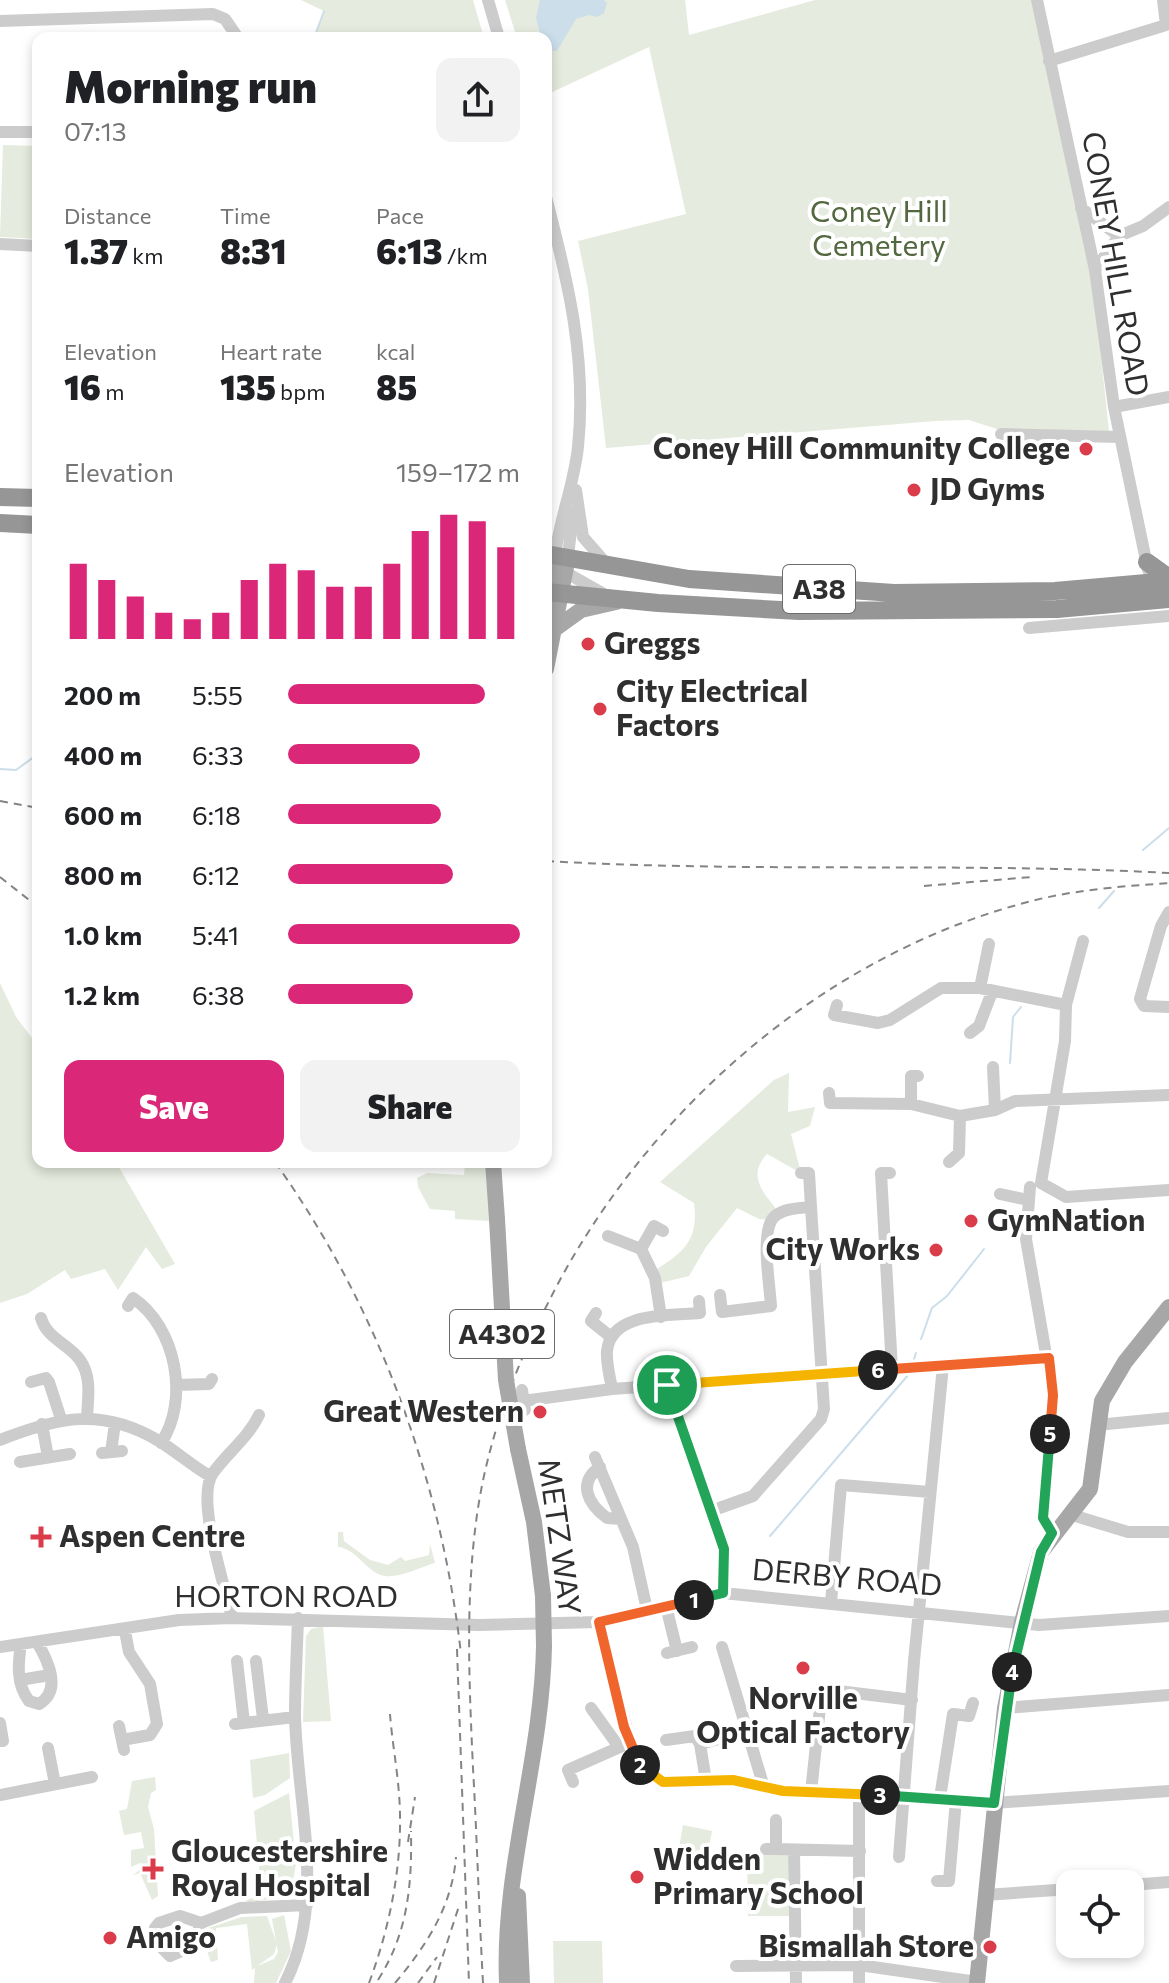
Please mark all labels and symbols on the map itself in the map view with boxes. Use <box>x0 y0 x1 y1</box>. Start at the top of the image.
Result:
street label: CONEY HILL ROAD <box>1076 128 1159 399</box>
park label: Coney Hill Cemetery <box>810 191 948 262</box>
place label: Coney Hill Community College <box>653 428 1070 465</box>
marker: Coney Hill Community College <box>1077 440 1095 458</box>
place label: JD Gyms <box>930 469 1045 506</box>
marker: JD Gyms <box>905 481 923 499</box>
road number: A38 <box>783 565 855 613</box>
place label: Greggs <box>604 623 701 660</box>
marker: Greggs <box>579 635 597 653</box>
place label: City Electrical Factors <box>616 671 808 742</box>
marker: City Electrical Factors <box>591 700 609 718</box>
place label: GymNation <box>987 1200 1145 1237</box>
marker: GymNation <box>962 1212 980 1230</box>
place label: City Works <box>765 1229 920 1266</box>
marker: City Works <box>927 1241 945 1259</box>
road number: A4302 <box>450 1310 554 1358</box>
pin: 6 <box>858 1350 898 1390</box>
pin <box>633 1351 701 1419</box>
place label: Great Western <box>323 1391 524 1428</box>
marker: Great Western <box>531 1403 549 1421</box>
pin: 5 <box>1030 1414 1070 1454</box>
street label: METZ WAY <box>532 1456 591 1617</box>
place label: Aspen Centre <box>59 1516 245 1553</box>
marker: Aspen Centre <box>30 1526 52 1548</box>
street label: DERBY ROAD <box>751 1549 944 1602</box>
street label: HORTON ROAD <box>174 1576 398 1613</box>
pin: 1 <box>674 1580 714 1620</box>
pin: 4 <box>992 1652 1032 1692</box>
marker: Norville Optical Factory <box>794 1659 812 1677</box>
place label: Norville Optical Factory <box>696 1678 910 1749</box>
pin: 2 <box>620 1745 660 1785</box>
pin: 3 <box>860 1775 900 1815</box>
place label: Gloucestershire Royal Hospital <box>171 1831 388 1902</box>
place label: Widden Primary School <box>653 1839 864 1910</box>
marker: Gloucestershire Royal Hospital <box>142 1858 164 1880</box>
marker: Widden Primary School <box>628 1868 646 1886</box>
place label: Amigo <box>126 1917 216 1954</box>
place label: Bismallah Store <box>759 1926 974 1963</box>
marker: Amigo <box>101 1929 119 1947</box>
marker: Bismallah Store <box>981 1938 999 1956</box>

